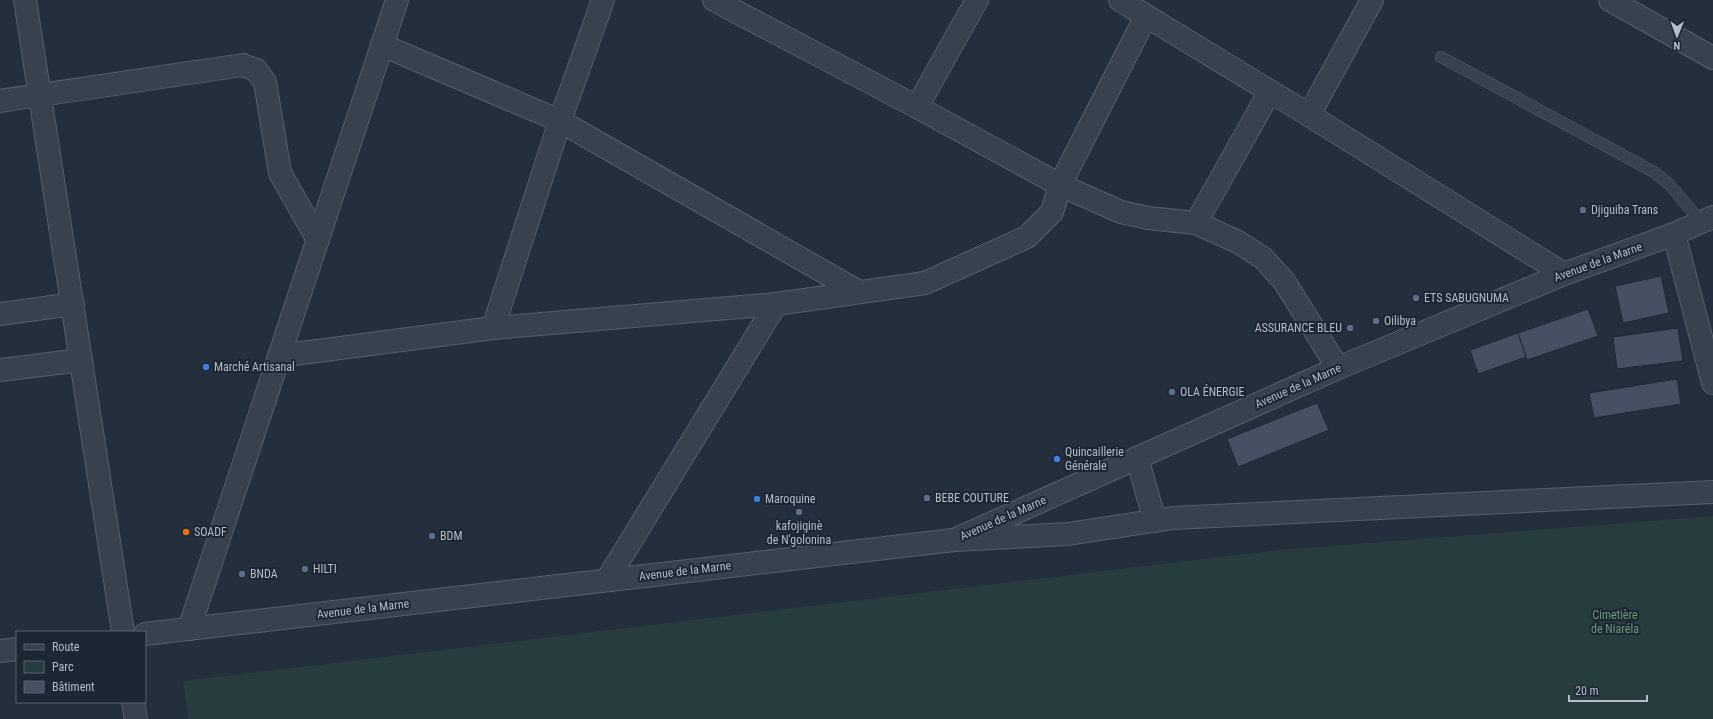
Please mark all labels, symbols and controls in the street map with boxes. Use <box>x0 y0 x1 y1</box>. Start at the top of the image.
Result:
north arrow <box>1657 16 1697 56</box>
text: N <box>1673 39 1680 52</box>
place label: Djiguiba Trans <box>1591 203 1658 217</box>
marker: Djiguiba Trans <box>1578 205 1588 215</box>
street label: Avenue de la Marne <box>1552 239 1644 284</box>
place label: ETS SABUGNUMA <box>1424 291 1509 305</box>
marker: ETS SABUGNUMA <box>1411 293 1421 303</box>
place label: Oilibya <box>1384 314 1416 328</box>
marker: Oilibya <box>1371 316 1381 326</box>
place label: ASSURANCE BLEU <box>1255 321 1342 335</box>
marker: ASSURANCE BLEU <box>1345 323 1355 333</box>
place label: Marché Artisanal <box>214 360 295 374</box>
street label: Avenue de la Marne <box>1253 361 1344 411</box>
marker: Marché Artisanal <box>201 362 211 372</box>
place label: OLA ÉNERGIE <box>1180 384 1245 399</box>
marker: OLA ÉNERGIE <box>1167 387 1177 397</box>
place label: Quincaillerie Générale <box>1065 445 1124 473</box>
marker: Quincaillerie Générale <box>1052 454 1062 464</box>
place label: BEBE COUTURE <box>935 491 1009 505</box>
place label: Maroquine <box>765 492 816 506</box>
marker: BEBE COUTURE <box>922 493 932 503</box>
street label: Avenue de la Marne <box>958 493 1049 543</box>
marker: Maroquine <box>752 494 762 504</box>
marker: kafojiginè de N'golonina <box>794 507 804 517</box>
place label: kafojiginè de N'golonina <box>767 519 831 547</box>
place label: SOADF <box>194 525 227 539</box>
marker: SOADF <box>181 527 191 537</box>
place label: BDM <box>440 529 462 543</box>
marker: BDM <box>427 531 437 541</box>
street label: Avenue de la Marne <box>638 558 732 584</box>
place label: HILTI <box>313 562 337 576</box>
marker: HILTI <box>300 564 310 574</box>
place label: BNDA <box>250 567 278 581</box>
marker: BNDA <box>237 569 247 579</box>
street label: Avenue de la Marne <box>316 596 410 622</box>
park label: Cimetière de Niaréla <box>1591 608 1639 636</box>
legend <box>16 631 146 703</box>
text: Route <box>52 640 80 654</box>
text: Parc <box>52 660 74 674</box>
scale bar <box>1569 677 1647 703</box>
text: Bâtiment <box>52 680 95 694</box>
text: 20 m <box>1575 684 1599 698</box>

